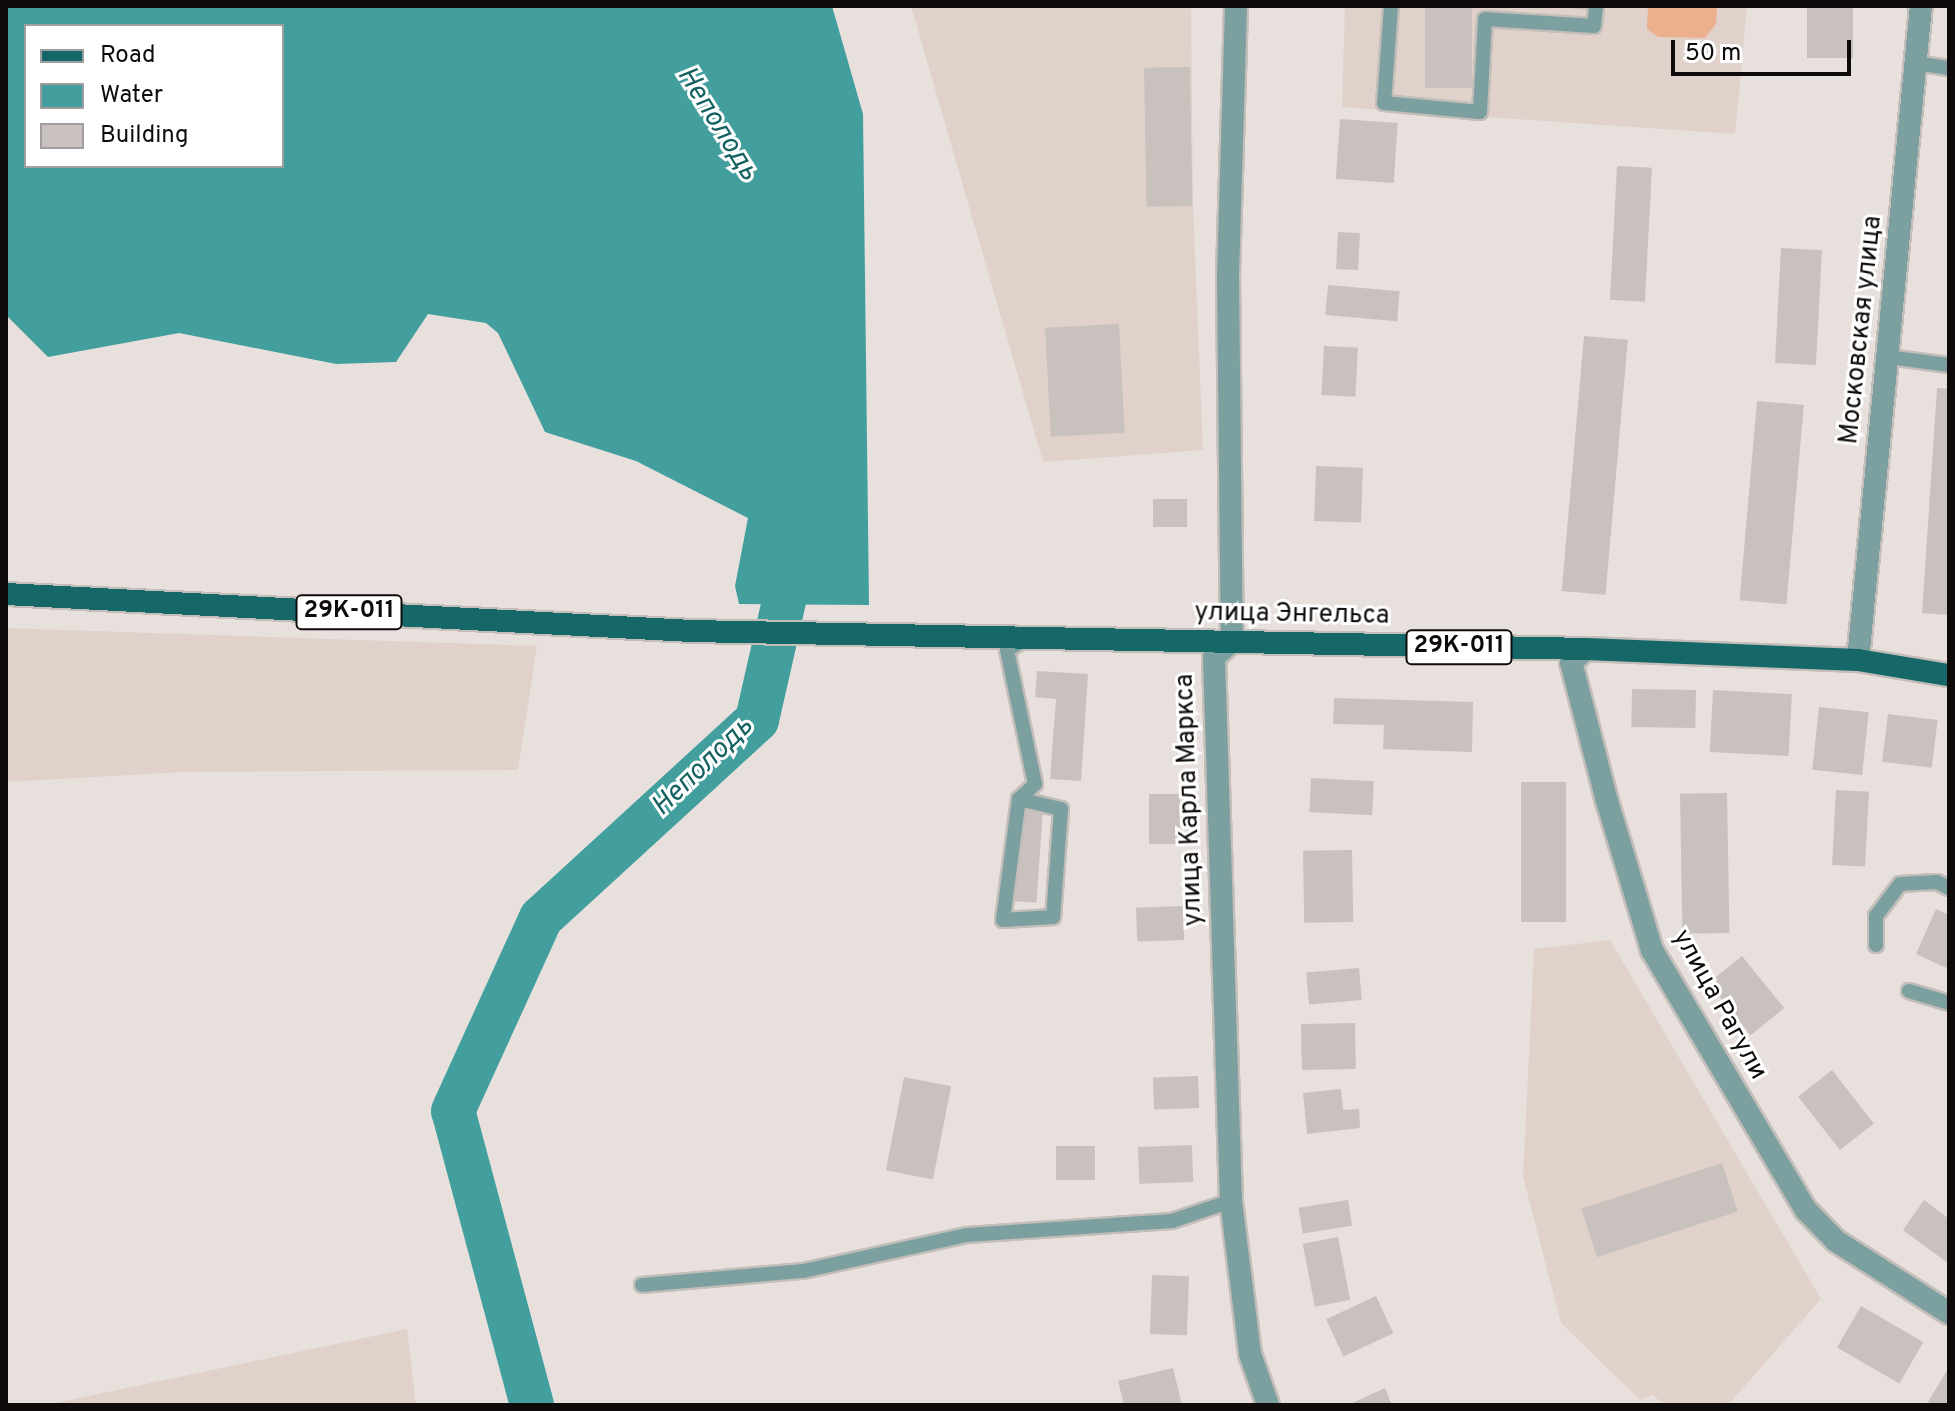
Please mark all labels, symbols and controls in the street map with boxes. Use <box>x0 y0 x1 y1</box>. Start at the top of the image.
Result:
legend <box>24 24 284 168</box>
scale bar <box>1675 24 1855 74</box>
text: 50 m <box>1685 39 1741 69</box>
text: Road <box>100 41 156 71</box>
water label: Неполодь <box>669 61 765 187</box>
text: Water <box>100 81 163 111</box>
text: Building <box>100 121 189 151</box>
street label: Московская улица <box>1834 214 1890 446</box>
road number: 29К-011 <box>295 592 403 632</box>
street label: улица Энгельса <box>1194 598 1390 632</box>
road number: 29К-011 <box>1405 627 1513 667</box>
street label: улица Карла Маркса <box>1170 673 1210 927</box>
water label: Неполодь <box>645 710 761 824</box>
street label: улица Рагули <box>1665 924 1773 1086</box>

